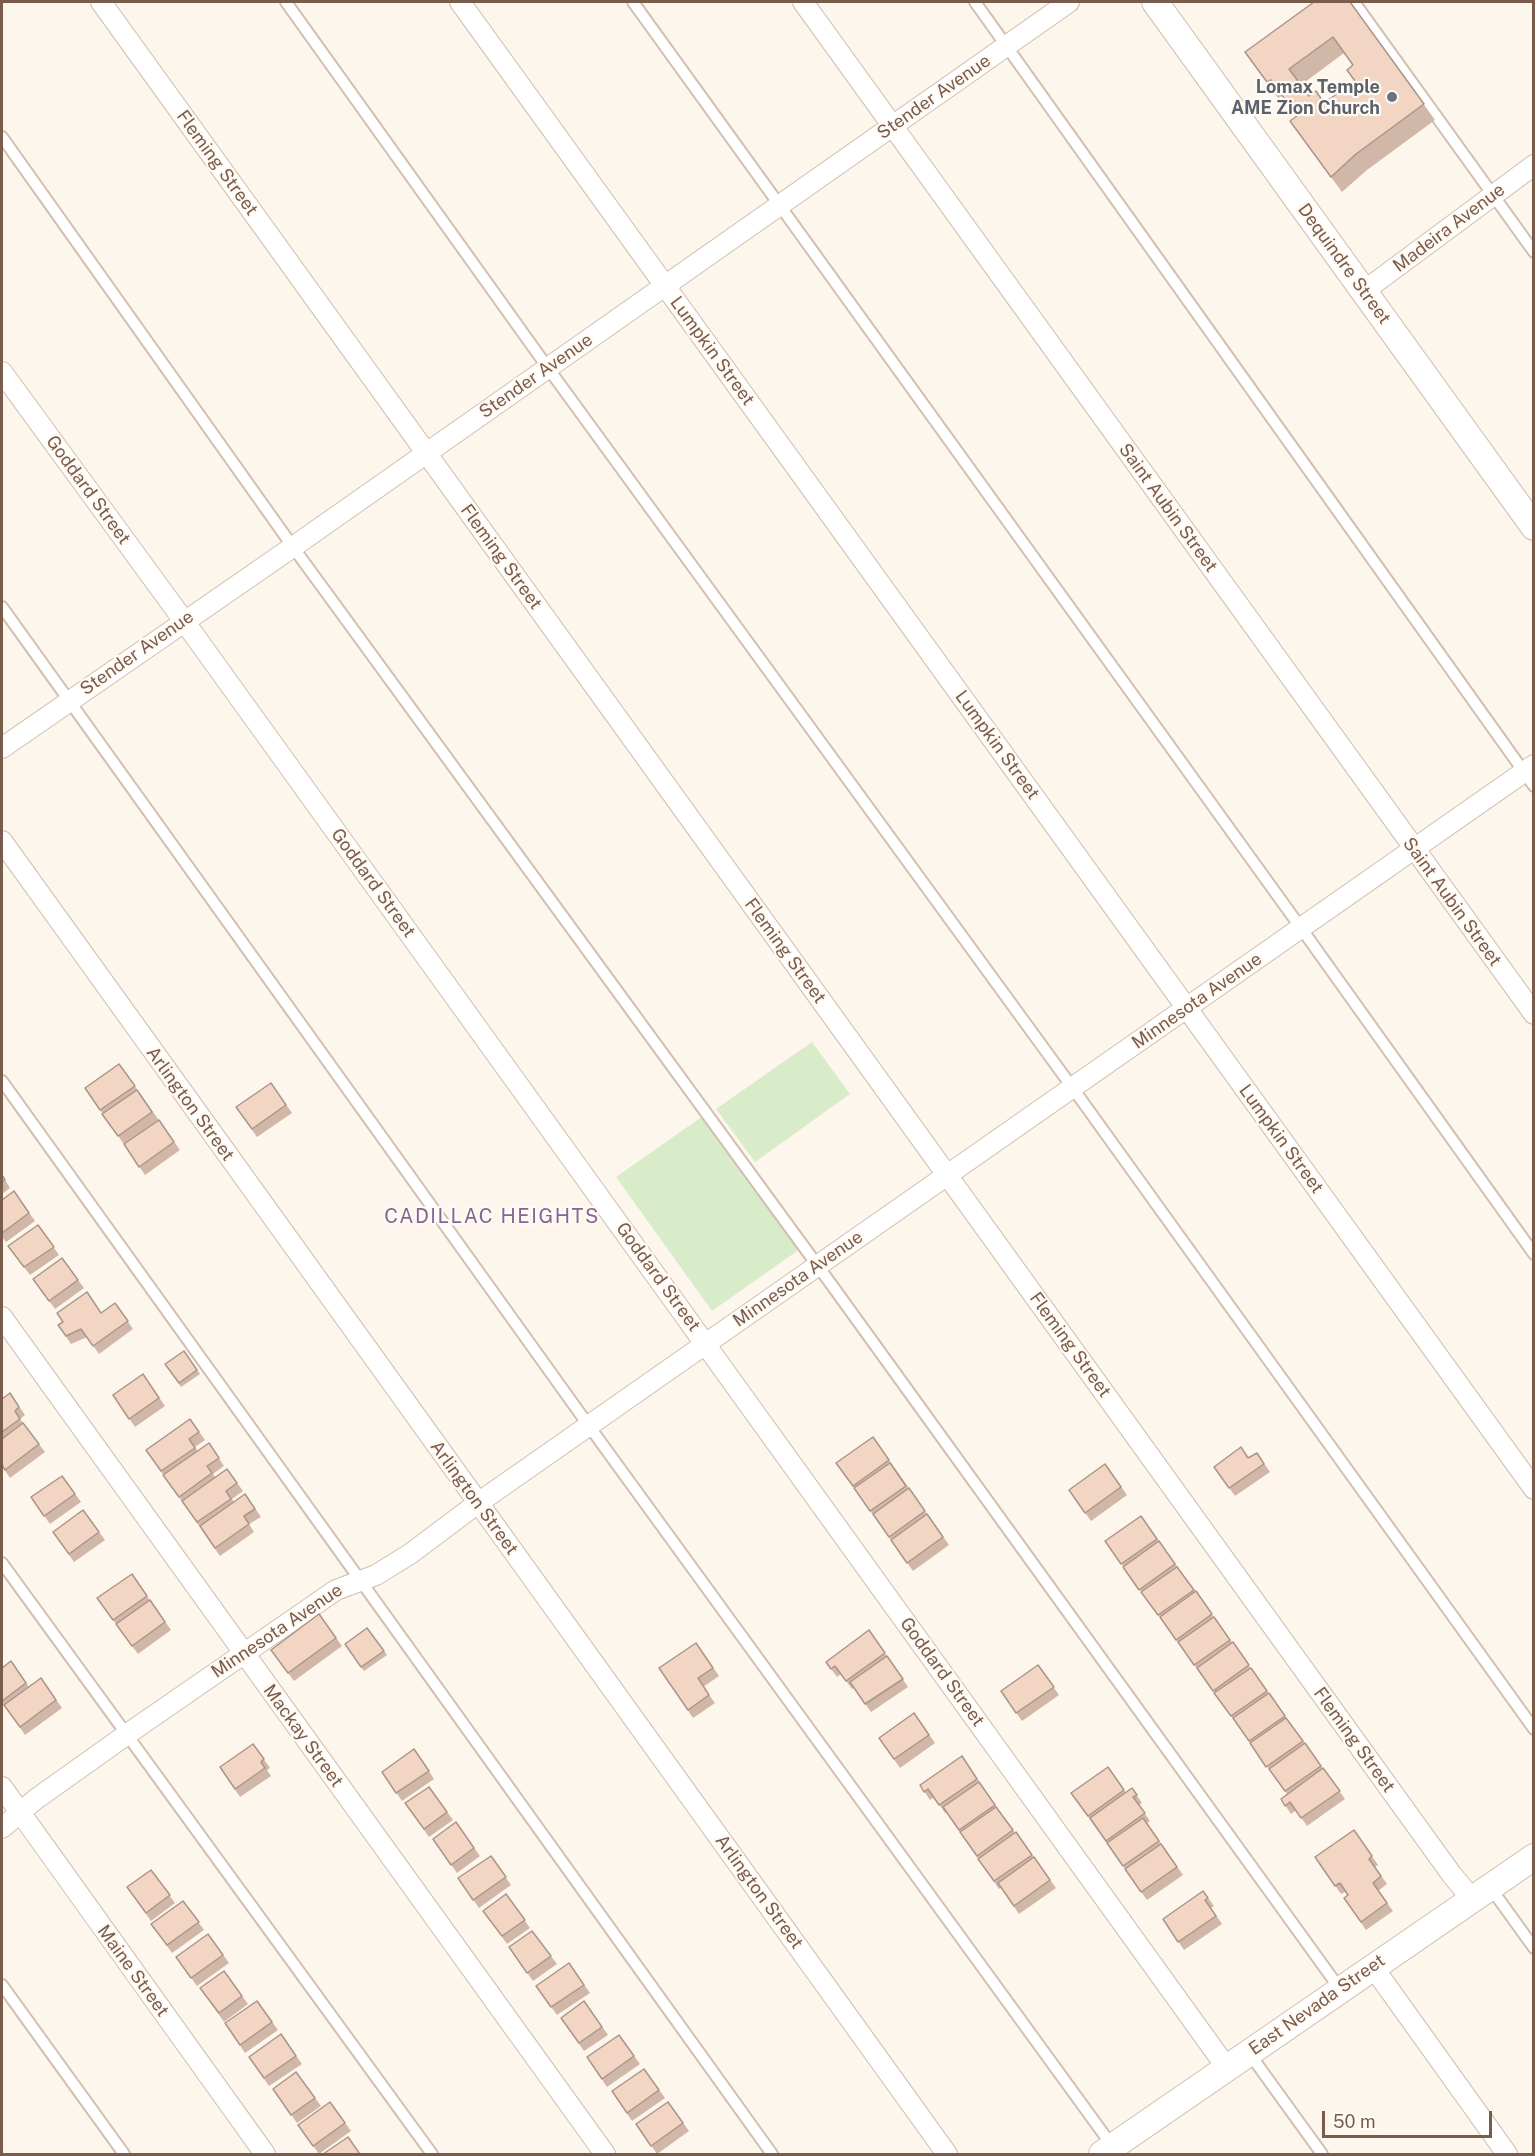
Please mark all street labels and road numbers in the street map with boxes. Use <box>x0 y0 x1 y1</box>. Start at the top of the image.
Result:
street label: Stender Avenue <box>873 50 995 144</box>
street label: Fleming Street <box>172 106 262 220</box>
street label: Madeira Avenue <box>1389 179 1509 277</box>
street label: Dequindre Street <box>1293 199 1395 329</box>
street label: Lumpkin Street <box>665 292 759 410</box>
street label: Stender Avenue <box>475 329 597 423</box>
street label: Goddard Street <box>41 431 135 549</box>
street label: Saint Aubin Street <box>1114 439 1222 577</box>
street label: Fleming Street <box>456 500 546 614</box>
street label: Stender Avenue <box>76 606 198 700</box>
street label: Lumpkin Street <box>950 686 1044 804</box>
street label: Goddard Street <box>326 824 420 942</box>
street label: Saint Aubin Street <box>1398 833 1506 971</box>
street label: Fleming Street <box>740 894 830 1008</box>
street label: Minnesota Avenue <box>1128 948 1266 1054</box>
street label: Arlington Street <box>141 1043 239 1165</box>
street label: Lumpkin Street <box>1234 1080 1328 1198</box>
street label: Goddard Street <box>611 1218 705 1336</box>
street label: Minnesota Avenue <box>729 1226 867 1332</box>
street label: Fleming Street <box>1025 1288 1115 1402</box>
street label: Arlington Street <box>425 1437 523 1559</box>
street label: Minnesota Avenue <box>207 1579 347 1683</box>
street label: Goddard Street <box>895 1613 989 1731</box>
street label: Mackay Street <box>259 1680 347 1792</box>
street label: Fleming Street <box>1309 1683 1399 1797</box>
street label: Arlington Street <box>710 1831 808 1953</box>
street label: Maine Street <box>93 1921 173 2021</box>
street label: East Nevada Street <box>1245 1950 1389 2060</box>

